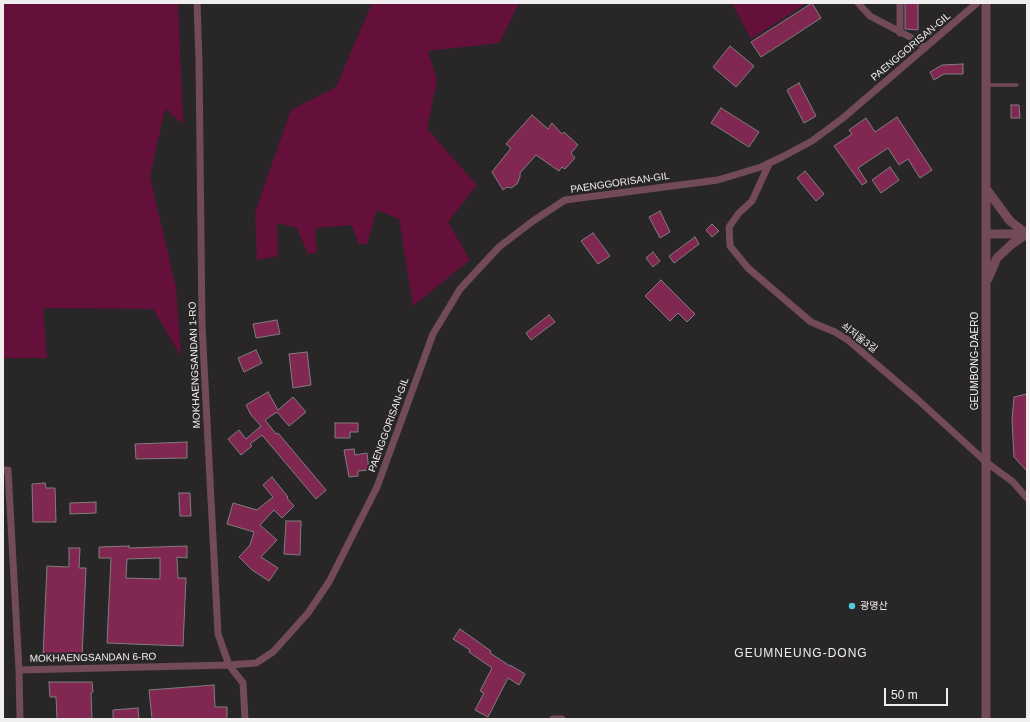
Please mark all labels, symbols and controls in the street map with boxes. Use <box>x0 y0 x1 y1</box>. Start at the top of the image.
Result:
street label: PAENGGORISAN-GIL <box>869 10 953 84</box>
street label: PAENGGORISAN-GIL <box>570 170 670 196</box>
street label: MOKHAENGSANDAN 1-RO <box>187 301 203 429</box>
street label: GEUMBONG-DAERO <box>969 312 981 410</box>
street label: 쇠저울3길 <box>838 320 880 356</box>
street label: PAENGGORISAN-GIL <box>366 376 412 474</box>
place label: 광명산 <box>860 600 888 612</box>
marker: 광명산 <box>847 601 857 611</box>
district label: GEUMNEUNG-DONG <box>734 647 868 661</box>
street label: MOKHAENGSANDAN 6-RO <box>30 651 156 665</box>
scale bar <box>886 680 950 706</box>
text: 50 m <box>891 688 918 702</box>

